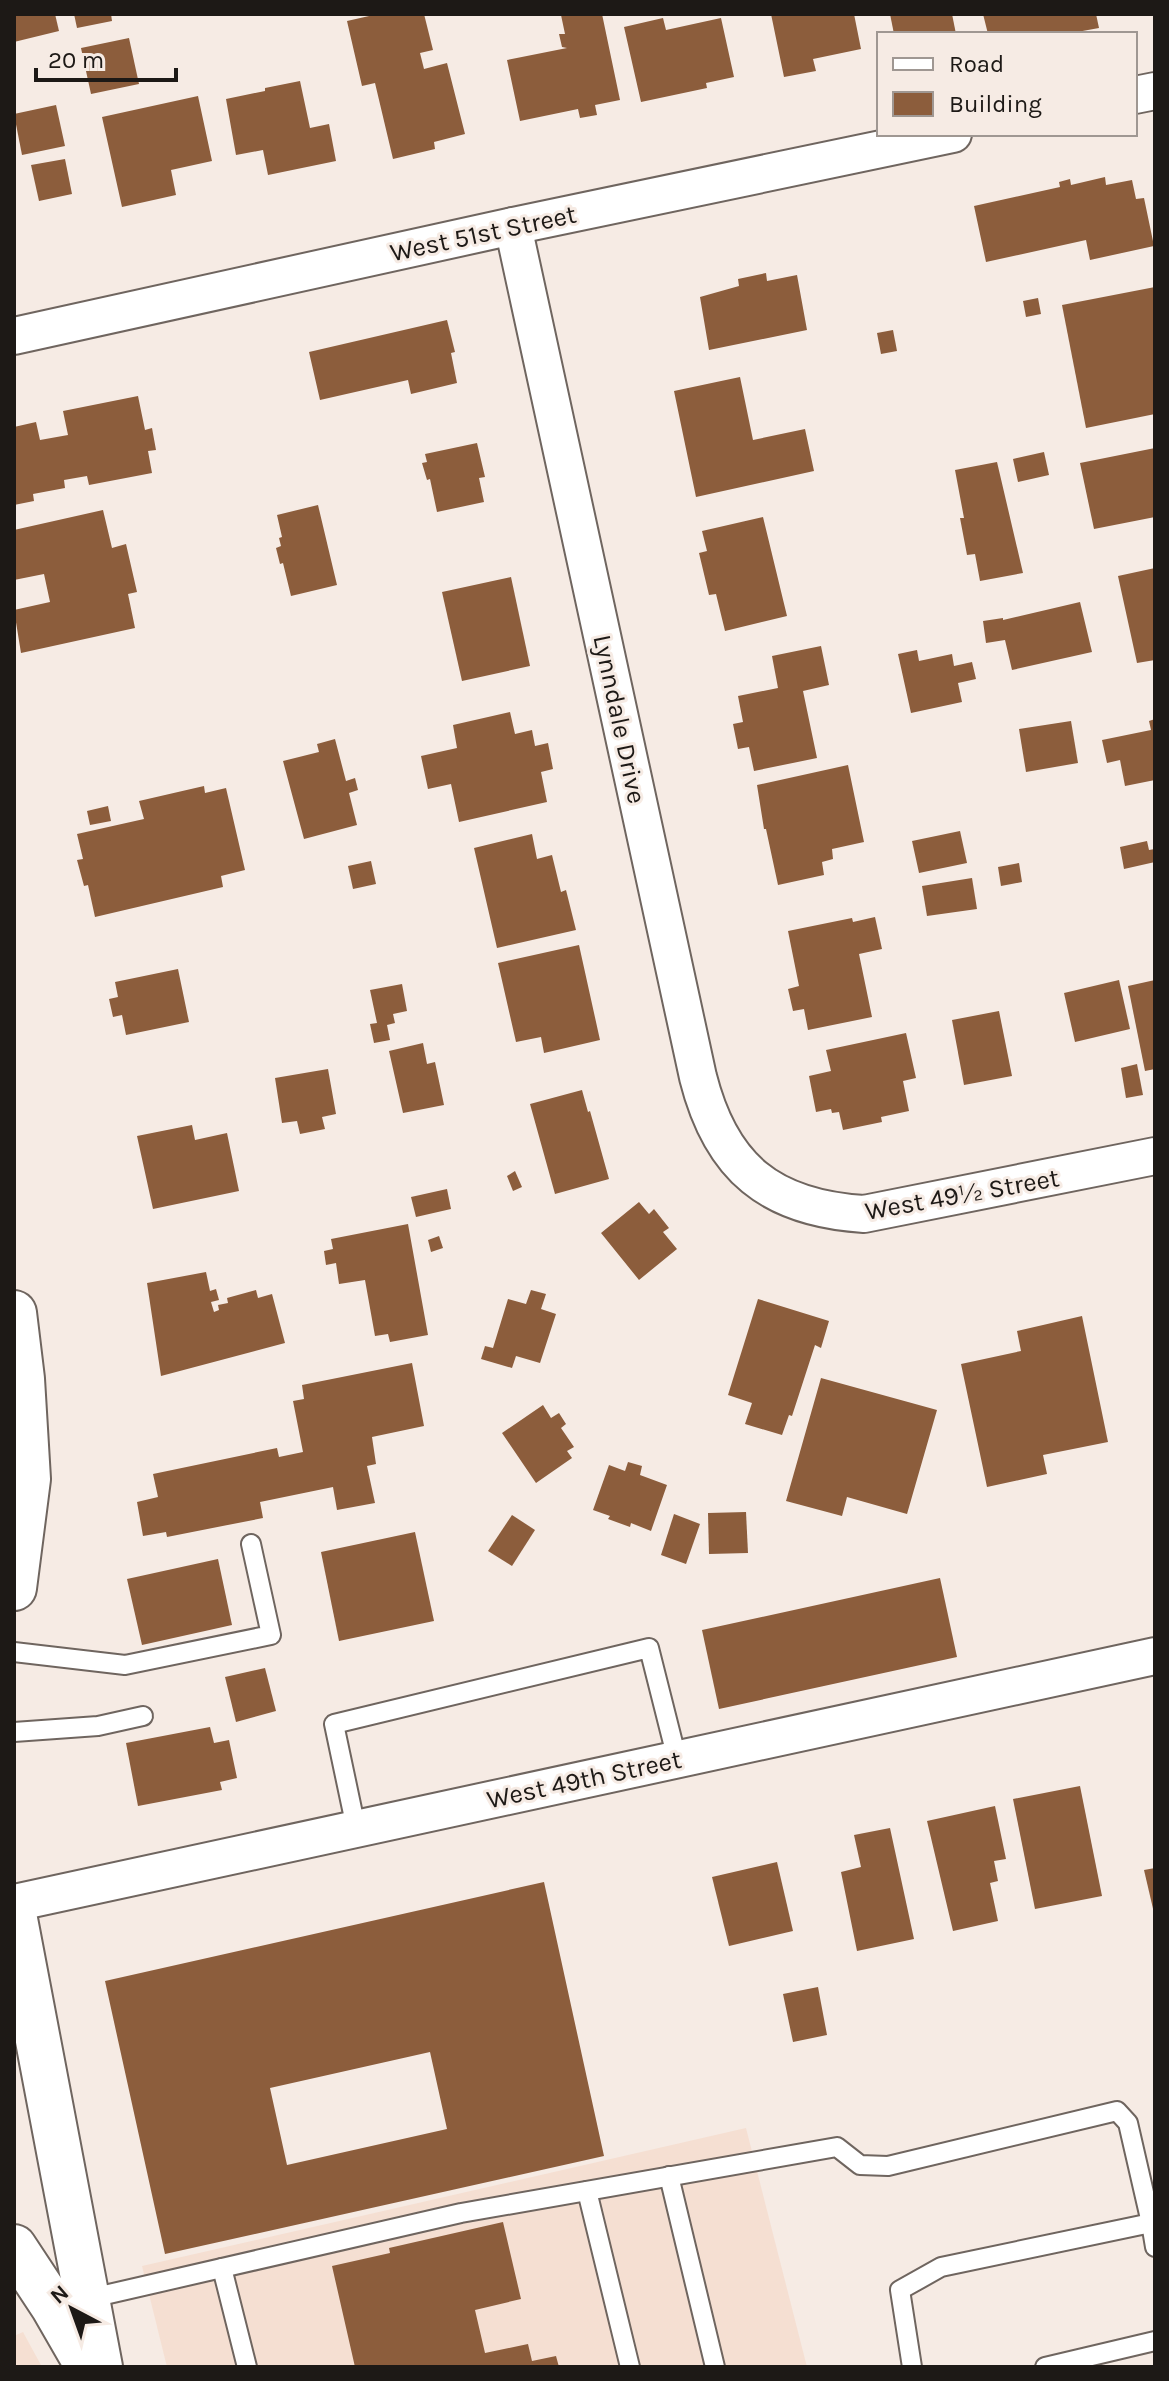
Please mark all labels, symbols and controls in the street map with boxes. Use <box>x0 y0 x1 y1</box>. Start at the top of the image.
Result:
scale bar <box>36 32 176 82</box>
legend <box>877 32 1137 136</box>
text: 20 m <box>48 46 104 74</box>
text: Road <box>949 50 1004 78</box>
text: Building <box>949 90 1042 118</box>
street label: West 51st Street <box>387 199 579 268</box>
street label: Lynndale Drive <box>586 632 653 807</box>
street label: West 49½ Street <box>862 1162 1062 1227</box>
street label: West 49th Street <box>484 1744 684 1815</box>
north arrow <box>32 2269 112 2349</box>
text: N <box>45 2280 74 2310</box>

